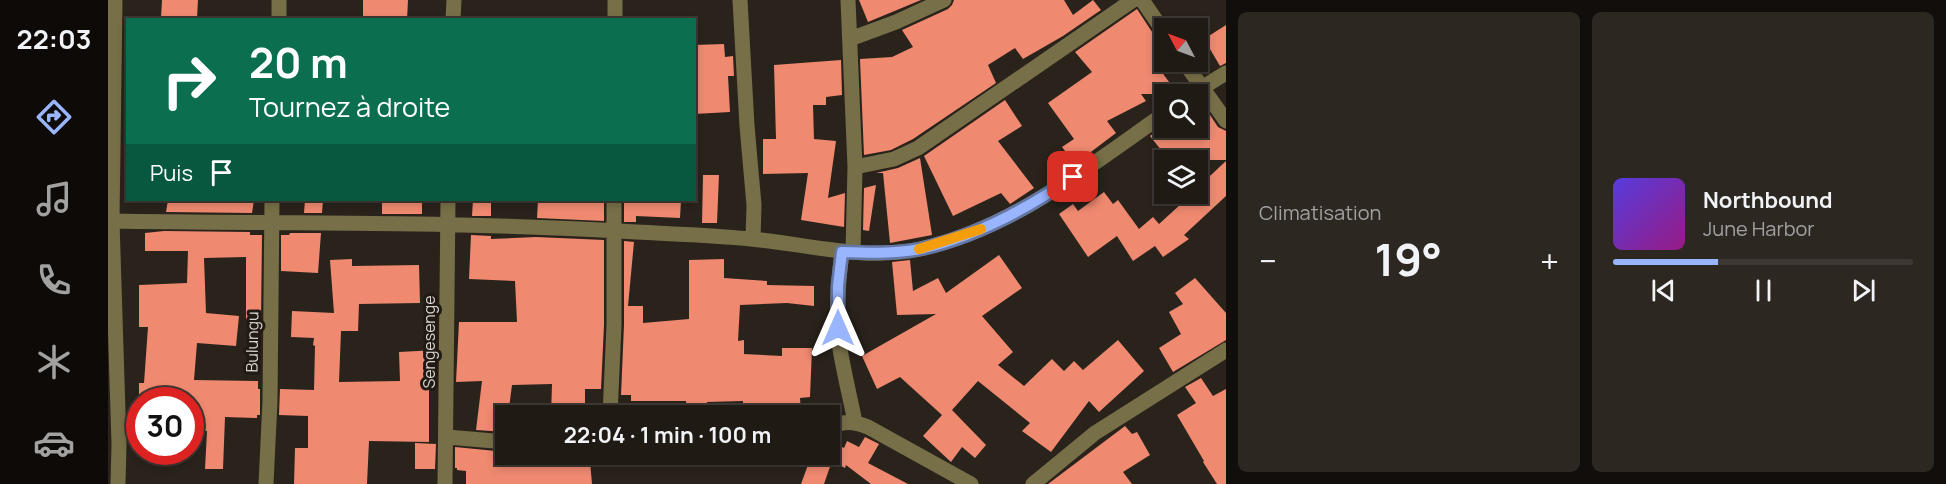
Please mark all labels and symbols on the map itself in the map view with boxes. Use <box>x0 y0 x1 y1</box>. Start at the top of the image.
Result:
north arrow <box>1154 18 1208 72</box>
pin <box>1047 151 1098 202</box>
street label: Sengesenge <box>418 295 440 389</box>
position arrow <box>806 296 870 360</box>
street label: Bulungu <box>240 311 264 373</box>
speed limit sign: 30 <box>126 387 204 465</box>

